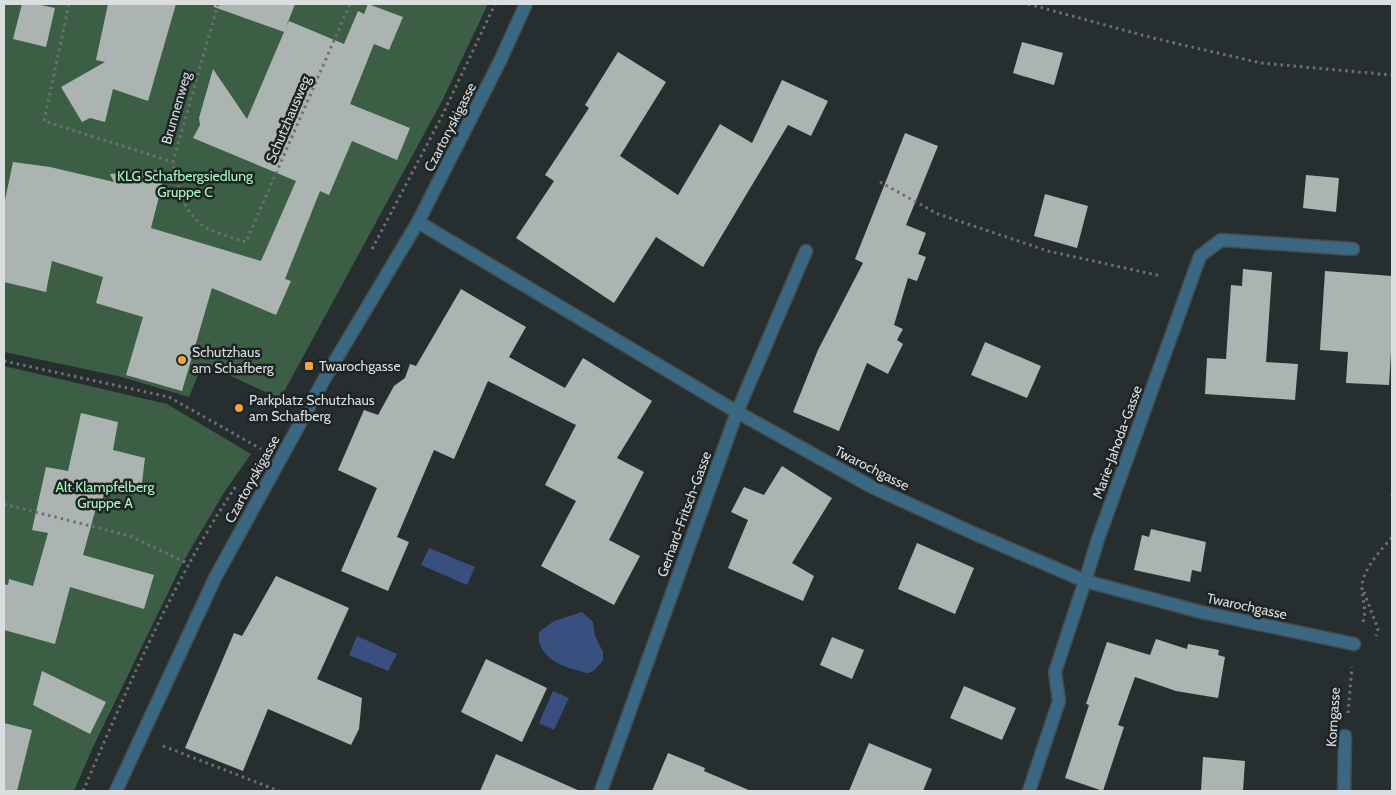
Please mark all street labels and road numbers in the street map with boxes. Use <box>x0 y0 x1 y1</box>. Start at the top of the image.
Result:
street label: Brunnenweg <box>157 69 195 146</box>
street label: Schutzhausweg <box>262 72 315 165</box>
street label: Czartoryskigasse <box>420 79 480 175</box>
street label: Marie-Jahoda-Gasse <box>1088 383 1146 501</box>
street label: Czartoryskigasse <box>220 432 284 526</box>
street label: Twarochgasse <box>832 441 912 495</box>
street label: Gerhard-Fritsch-Gasse <box>653 449 715 579</box>
street label: Twarochgasse <box>1205 589 1289 623</box>
street label: Korngasse <box>1322 687 1344 747</box>

